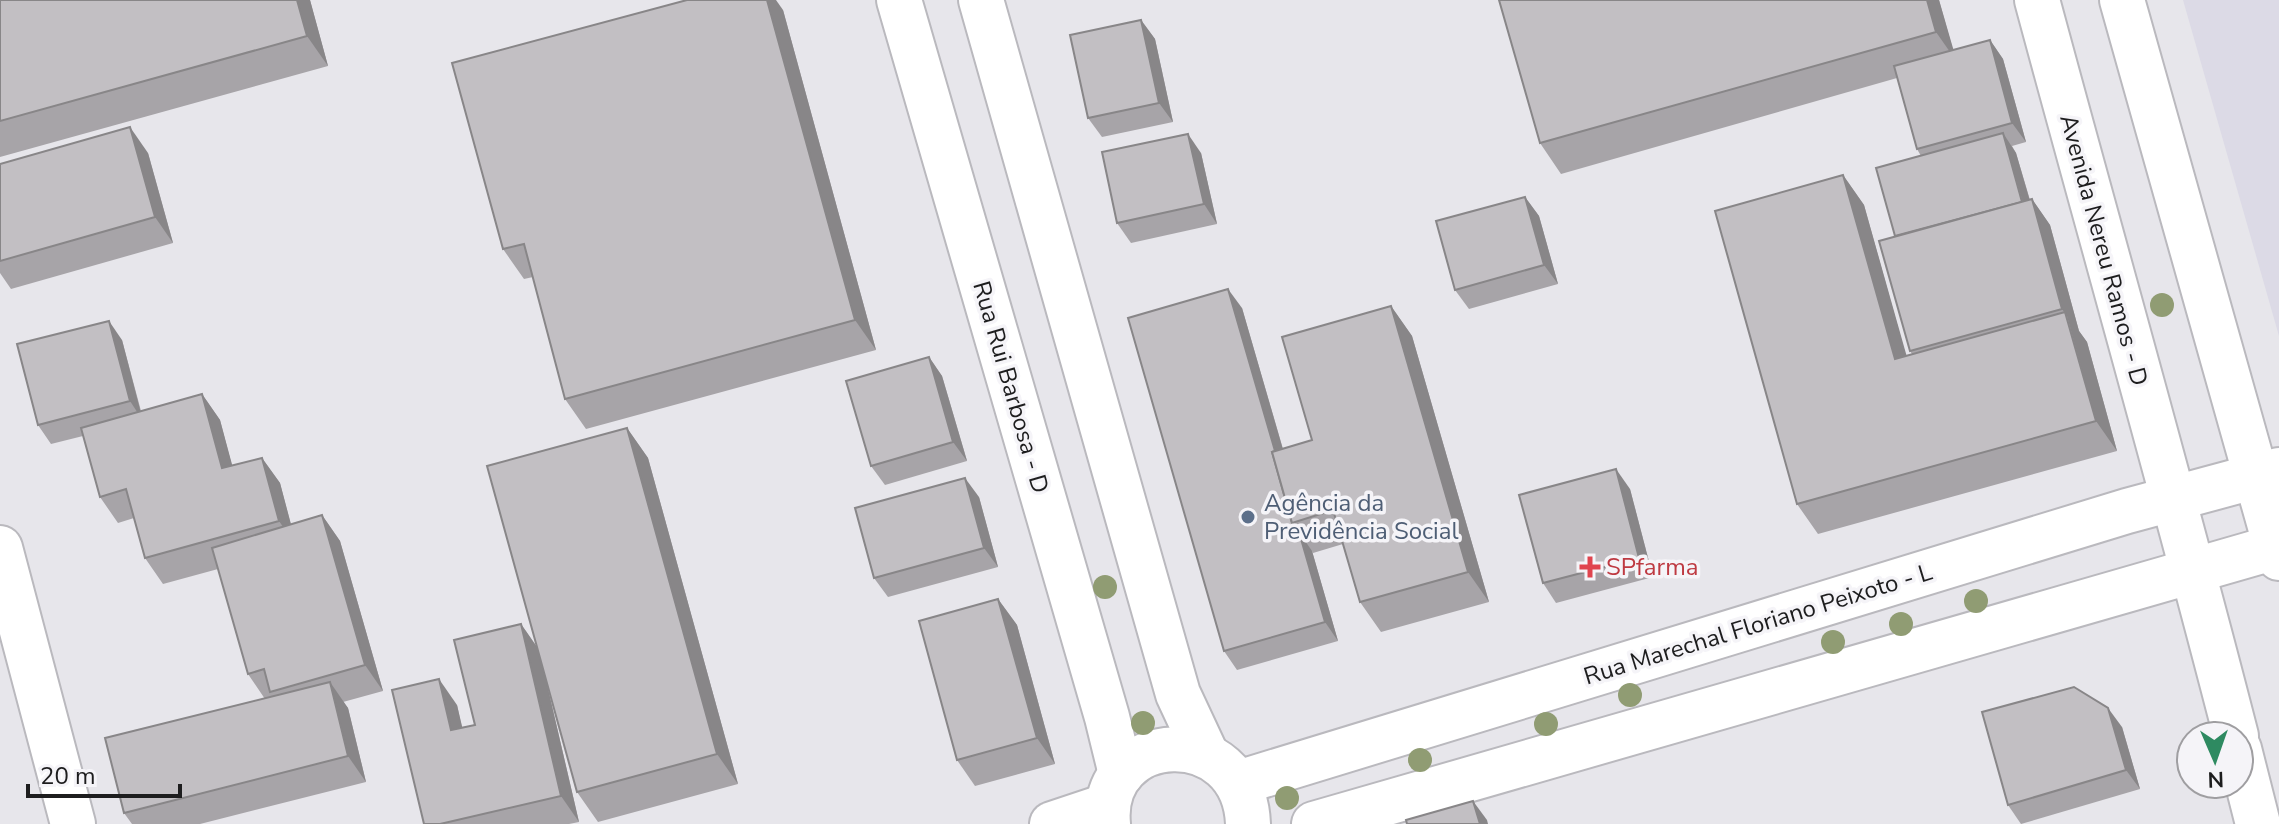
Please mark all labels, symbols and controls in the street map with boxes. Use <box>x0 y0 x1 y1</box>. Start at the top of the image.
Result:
street label: Avenida Nereu Ramos - D <box>2052 111 2156 389</box>
street label: Rua Rui Barbosa - D <box>965 277 1057 497</box>
place label: Agência da Previdência Social <box>1264 487 1459 547</box>
marker: Agência da Previdência Social <box>1239 508 1257 526</box>
place label: SPfarma <box>1606 551 1698 583</box>
street label: Rua Marechal Floriano Peixoto - L <box>1580 556 1936 692</box>
marker: SPfarma <box>1581 558 1599 576</box>
north arrow <box>2175 720 2255 800</box>
scale bar <box>28 748 180 798</box>
text: 20 m <box>40 760 96 792</box>
text: N <box>2207 764 2224 794</box>

